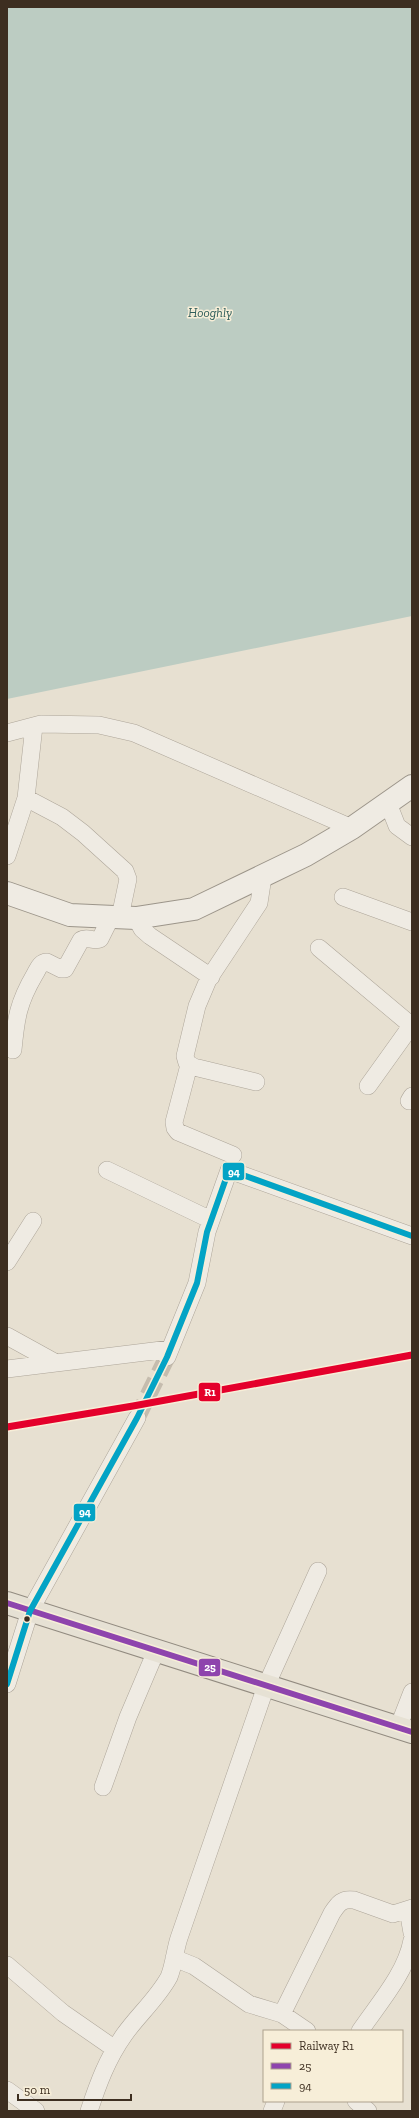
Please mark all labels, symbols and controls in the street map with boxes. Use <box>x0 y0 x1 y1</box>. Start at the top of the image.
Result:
water label: Hooghly <box>188 305 232 320</box>
line badge: 94 <box>222 1162 245 1181</box>
text: 94 <box>228 1166 241 1179</box>
line badge: R1 <box>198 1382 221 1402</box>
text: R1 <box>204 1386 216 1399</box>
line badge: 94 <box>73 1503 96 1522</box>
text: 94 <box>79 1506 92 1519</box>
unlabelled marker <box>22 1614 32 1624</box>
line badge: 25 <box>198 1658 221 1677</box>
text: 25 <box>204 1661 216 1674</box>
legend <box>263 2030 403 2102</box>
text: Railway R1 <box>299 2039 354 2053</box>
text: 25 <box>299 2059 311 2073</box>
scale bar <box>18 2076 131 2102</box>
text: 94 <box>299 2079 312 2093</box>
text: 50 m <box>24 2083 51 2097</box>

